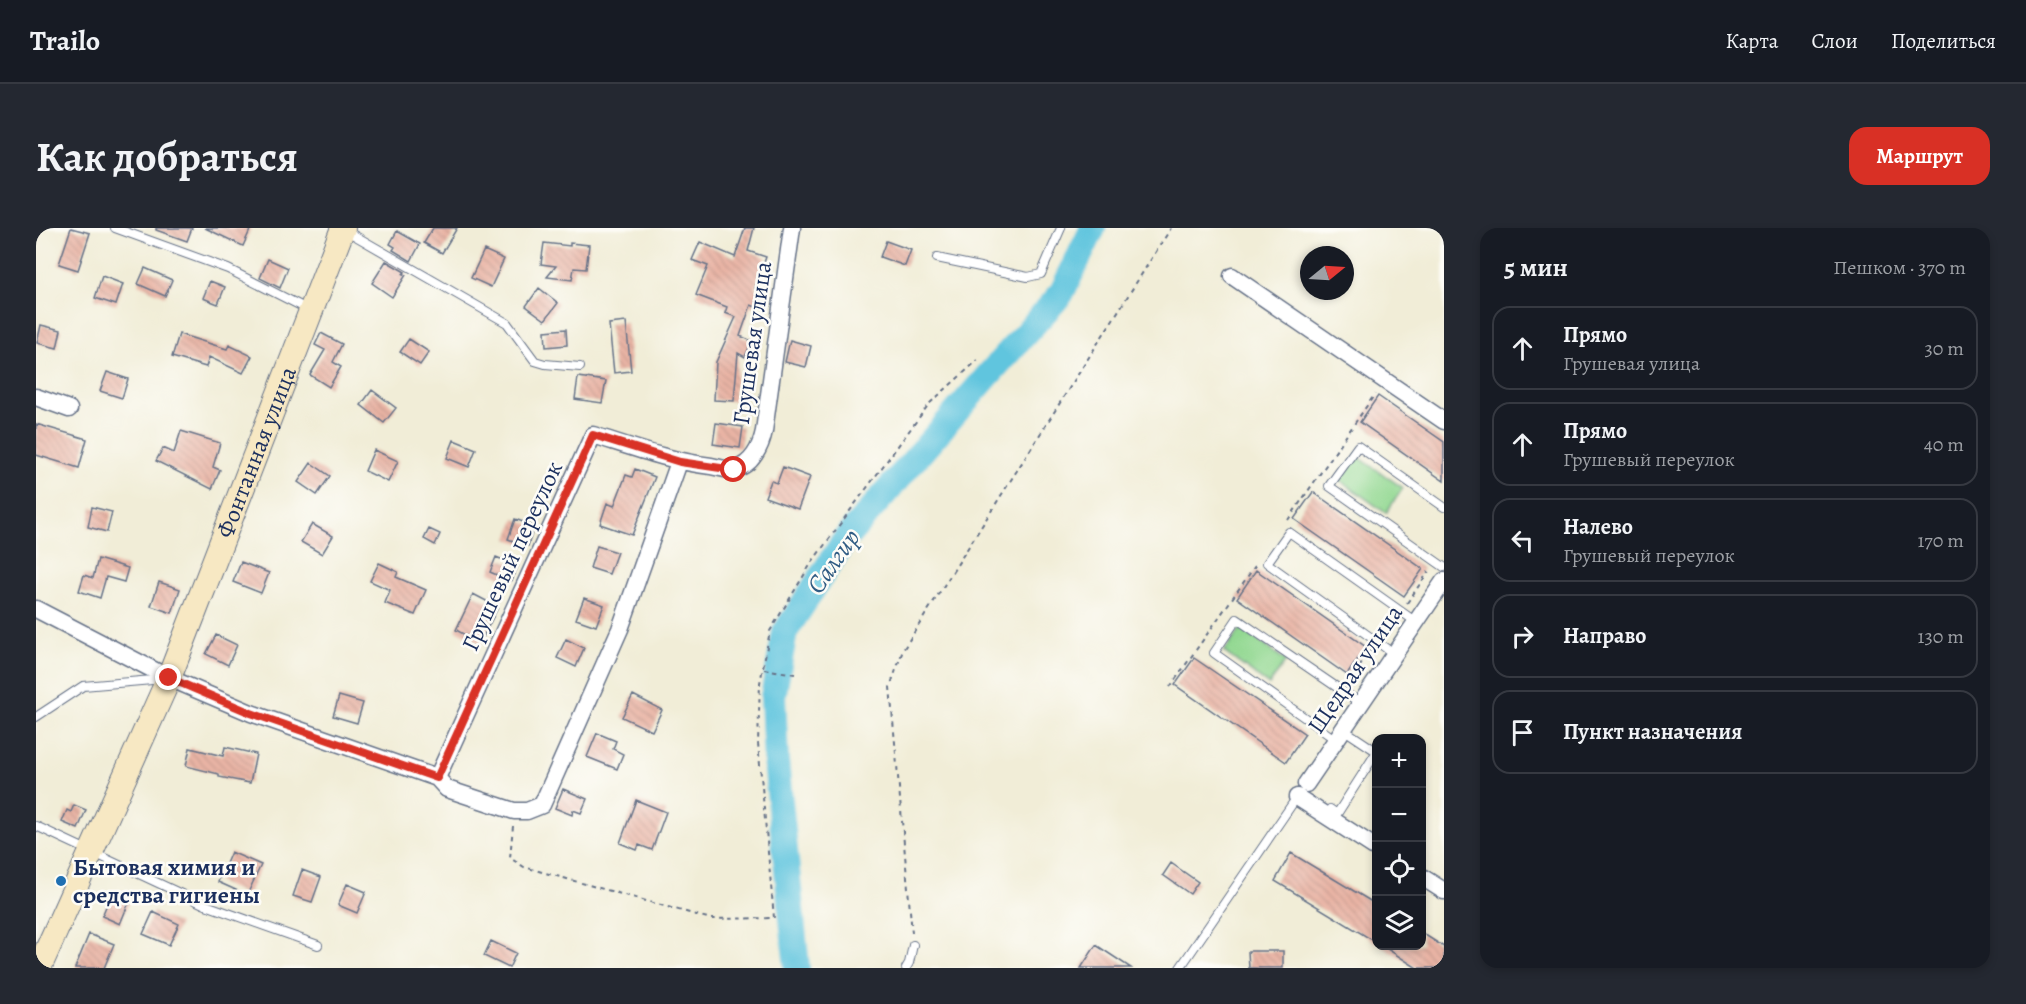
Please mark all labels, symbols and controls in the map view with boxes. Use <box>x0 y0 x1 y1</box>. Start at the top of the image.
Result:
text: Trailo <box>30 22 100 60</box>
text: Карта <box>1725 27 1778 55</box>
text: Слои <box>1811 27 1858 55</box>
text: Поделиться <box>1891 27 1996 55</box>
button: Маршрут <box>1849 127 1990 185</box>
text: Как добраться <box>36 128 298 185</box>
north arrow <box>1300 246 1354 300</box>
text: 5 мин <box>1504 250 1568 285</box>
text: Пешком · 370 m <box>1833 254 1966 281</box>
street label: Грушевая улица <box>725 259 779 427</box>
text: Прямо <box>1563 320 1627 350</box>
icon: ahead <box>1506 332 1539 365</box>
text: 30 m <box>1924 335 1964 362</box>
text: Грушевая улица <box>1563 350 1700 377</box>
street label: Фонтанная улица <box>209 362 304 543</box>
text: Прямо <box>1563 416 1627 446</box>
icon: ahead <box>1506 428 1539 461</box>
text: 40 m <box>1924 431 1964 458</box>
text: Грушевый переулок <box>1563 446 1735 473</box>
street label: Грушевый переулок <box>454 456 570 656</box>
route start <box>720 456 746 482</box>
text: Налево <box>1563 512 1633 542</box>
water label: Салгир <box>799 522 868 601</box>
icon: left <box>1506 524 1539 557</box>
text: 170 m <box>1918 527 1964 554</box>
text: Грушевый переулок <box>1563 542 1735 569</box>
street label: Щедрая улица <box>1300 598 1410 740</box>
icon: right <box>1506 620 1539 653</box>
text: Направо <box>1563 621 1646 651</box>
text: 130 m <box>1918 623 1964 650</box>
route end <box>155 664 181 690</box>
icon: arrive <box>1506 716 1539 749</box>
text: Пункт назначения <box>1563 717 1742 747</box>
map controls <box>1372 734 1426 950</box>
button: + <box>1372 734 1426 788</box>
button: − <box>1372 788 1426 842</box>
button: locate <box>1372 842 1426 896</box>
place label: Бытовая химия и средства гигиены <box>73 851 260 911</box>
marker: Бытовая химия и средства гигиены <box>54 874 68 888</box>
button: layers <box>1372 896 1426 950</box>

